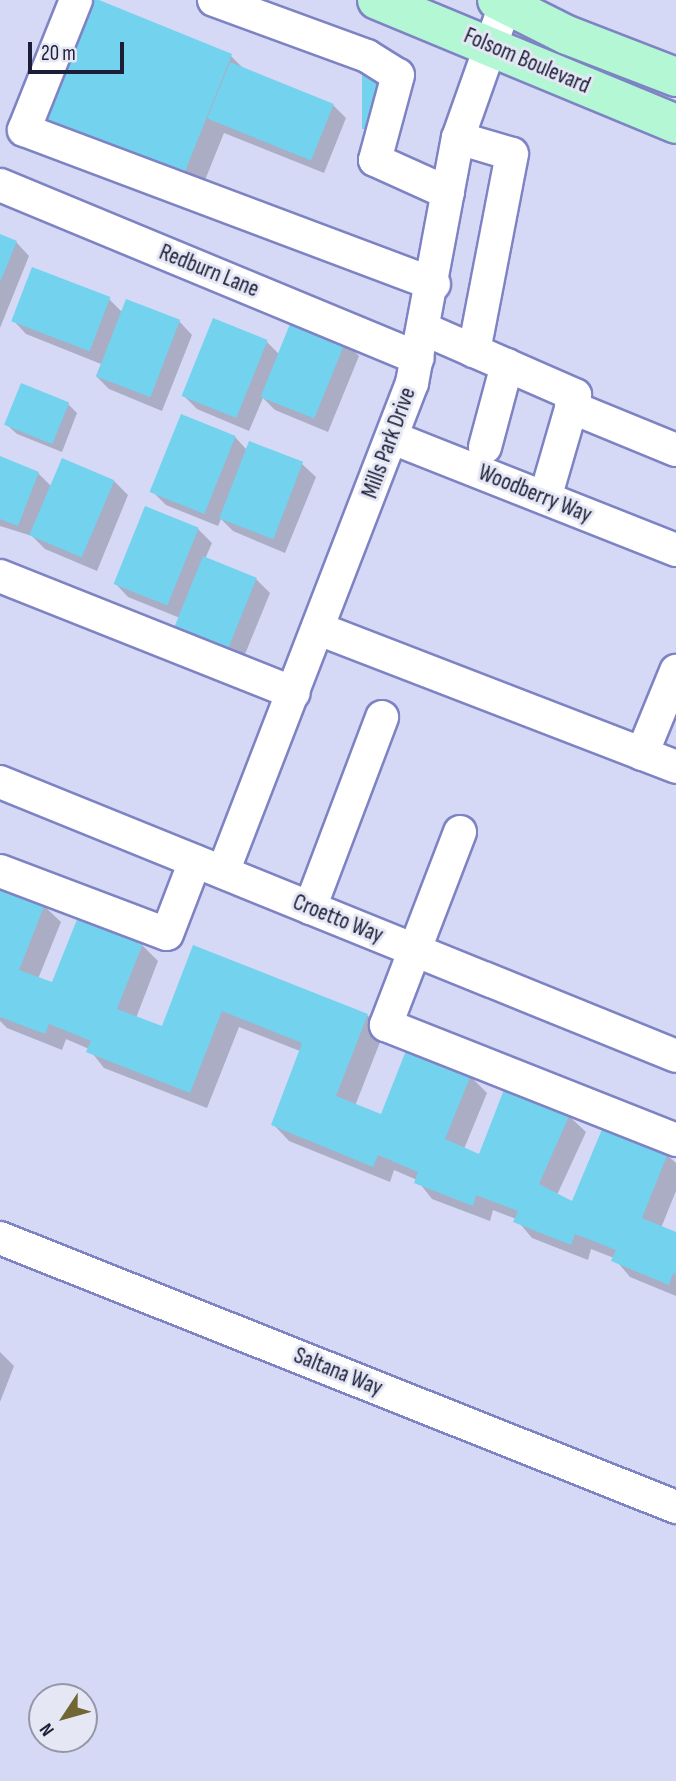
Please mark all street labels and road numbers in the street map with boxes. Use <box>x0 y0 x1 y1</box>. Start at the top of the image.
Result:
street label: Folsom Boulevard <box>460 22 594 100</box>
street label: Redburn Lane <box>155 239 263 303</box>
street label: Mills Park Drive <box>356 384 422 502</box>
street label: Woodberry Way <box>474 459 596 529</box>
street label: Croetto Way <box>289 888 387 950</box>
street label: Saltana Way <box>290 1342 386 1402</box>

